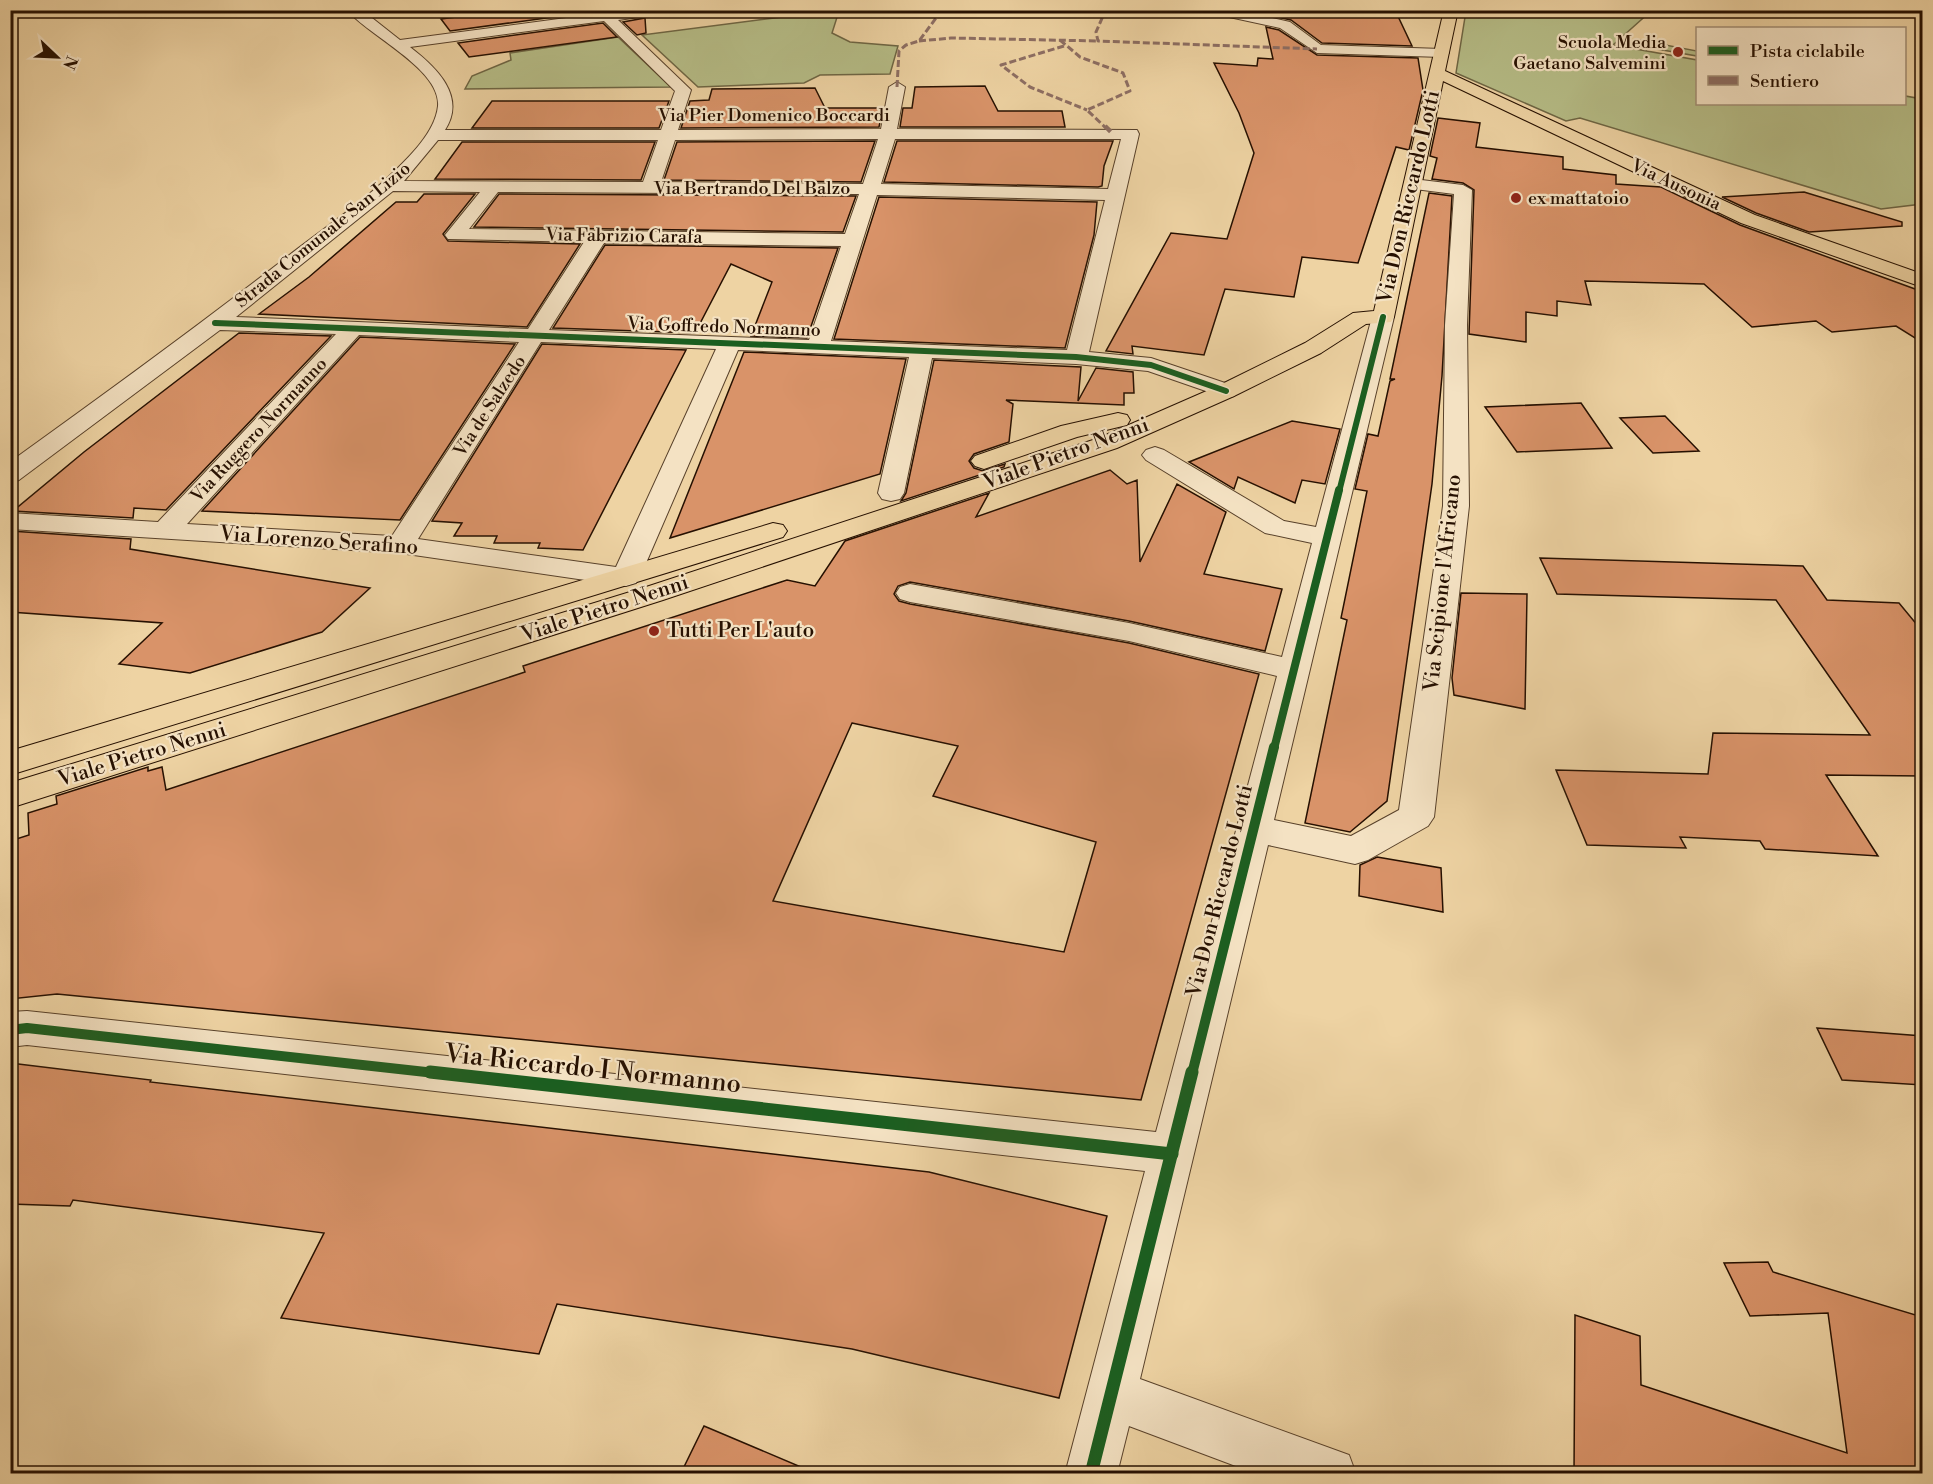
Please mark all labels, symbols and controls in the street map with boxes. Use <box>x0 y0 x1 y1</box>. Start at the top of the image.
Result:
north arrow <box>27 27 87 87</box>
legend <box>1696 27 1906 105</box>
place label: Scuola Media Gaetano Salvemini <box>1513 31 1667 75</box>
text: Pista ciclabile <box>1750 40 1865 63</box>
marker: Scuola Media Gaetano Salvemini <box>1671 45 1685 59</box>
text: N <box>58 53 82 73</box>
text: Sentiero <box>1750 70 1819 93</box>
street label: Via Don Riccardo Lotti <box>1372 88 1446 307</box>
street label: Via Pier Domenico Boccardi <box>657 104 890 127</box>
street label: Via Ausonia <box>1626 154 1726 216</box>
street label: Strada Comunale San Lizio <box>230 157 416 313</box>
street label: Via Bertrando Del Balzo <box>653 177 850 200</box>
place label: ex mattatoio <box>1528 187 1629 210</box>
marker: ex mattatoio <box>1509 191 1523 205</box>
street label: Via Fabrizio Carafa <box>544 223 704 249</box>
street label: Via Goffredo Normanno <box>626 312 821 342</box>
street label: Via de Salzedo <box>448 351 531 462</box>
street label: Via Ruggero Normanno <box>185 353 332 508</box>
street label: Viale Pietro Nenni <box>979 412 1153 496</box>
street label: Via Scipione l'Africano <box>1419 473 1467 694</box>
street label: Via Lorenzo Serafino <box>218 521 419 561</box>
street label: Viale Pietro Nenni <box>517 570 692 649</box>
place label: Tutti Per L'auto <box>666 618 814 644</box>
marker: Tutti Per L'auto <box>647 624 661 638</box>
street label: Viale Pietro Nenni <box>54 717 229 793</box>
street label: Via Don Riccardo Lotti <box>1181 782 1259 1001</box>
street label: Via Riccardo I Normanno <box>442 1037 743 1100</box>

